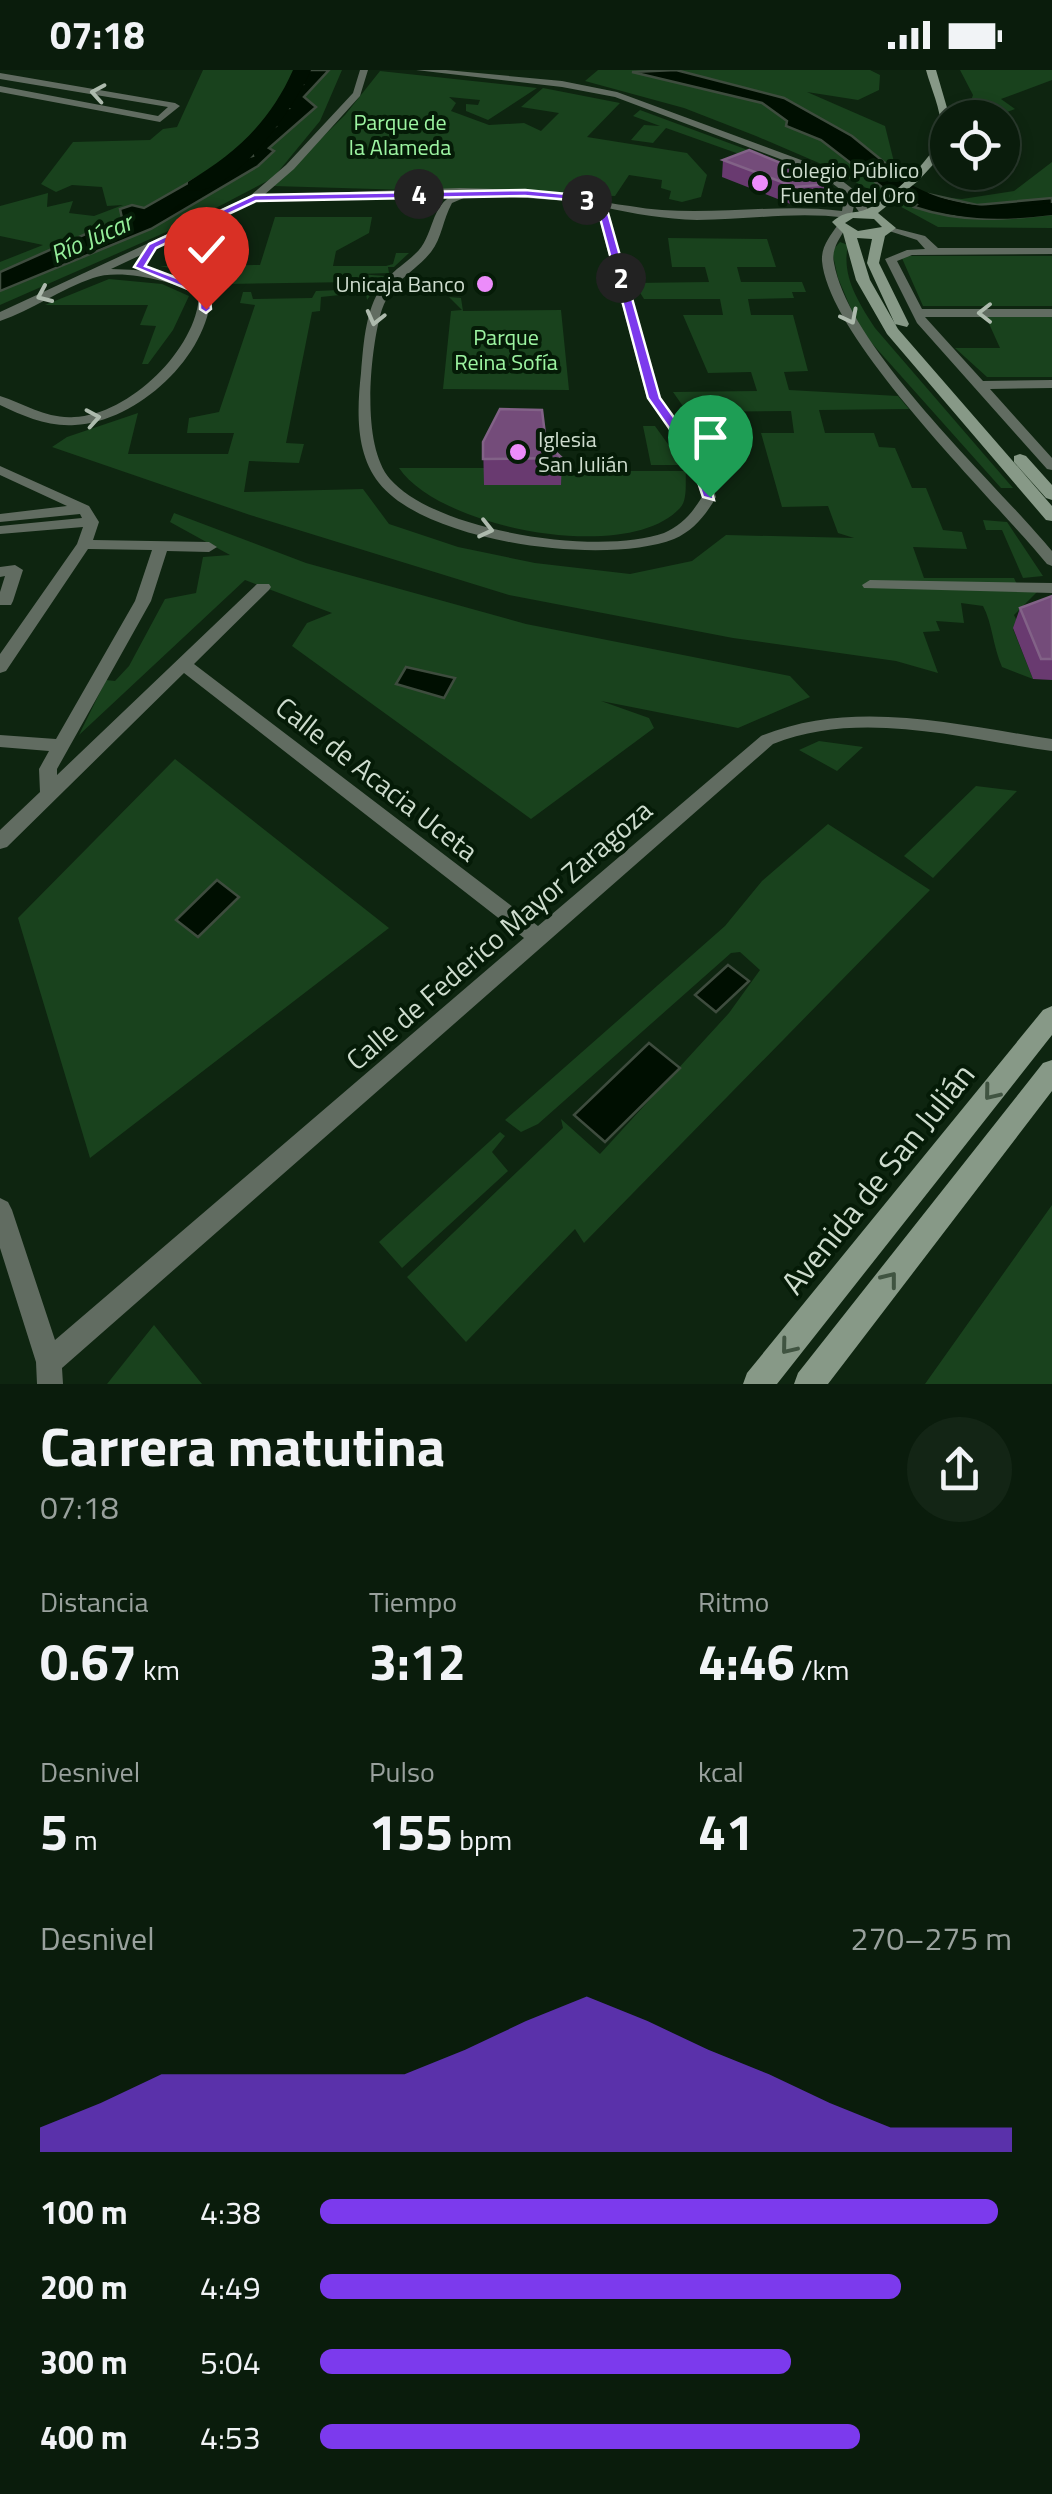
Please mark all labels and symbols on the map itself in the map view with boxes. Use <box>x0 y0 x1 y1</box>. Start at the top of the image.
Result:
one-way arrow <box>90 83 106 104</box>
park label: Parque de la Alameda <box>349 105 451 164</box>
place label: Colegio Público Fuente del Oro <box>780 153 919 212</box>
pin: 4 <box>394 169 444 219</box>
marker: Colegio Público Fuente del Oro <box>749 172 771 194</box>
pin: 3 <box>562 175 612 225</box>
water label: Río Júcar <box>44 202 141 273</box>
pin <box>164 207 249 310</box>
pin: 2 <box>596 253 646 303</box>
place label: Unicaja Banco <box>335 267 465 301</box>
marker: Unicaja Banco <box>474 273 496 295</box>
one-way arrow <box>36 283 54 303</box>
one-way arrow <box>976 302 992 324</box>
one-way arrow <box>838 307 858 325</box>
one-way arrow <box>366 309 387 326</box>
park label: Parque Reina Sofía <box>454 320 558 379</box>
pin <box>668 395 753 498</box>
one-way arrow <box>85 408 102 429</box>
place label: Iglesia San Julián <box>538 422 628 481</box>
marker: Iglesia San Julián <box>507 441 529 463</box>
one-way arrow <box>477 517 494 538</box>
street label: Calle de Acacia Uceta <box>267 686 488 872</box>
street label: Calle de Federico Mayor Zaragoza <box>336 789 661 1080</box>
street label: Avenida de San Julián <box>769 1052 986 1304</box>
one-way arrow <box>985 1082 1003 1100</box>
one-way arrow <box>878 1272 896 1290</box>
one-way arrow <box>782 1335 800 1353</box>

